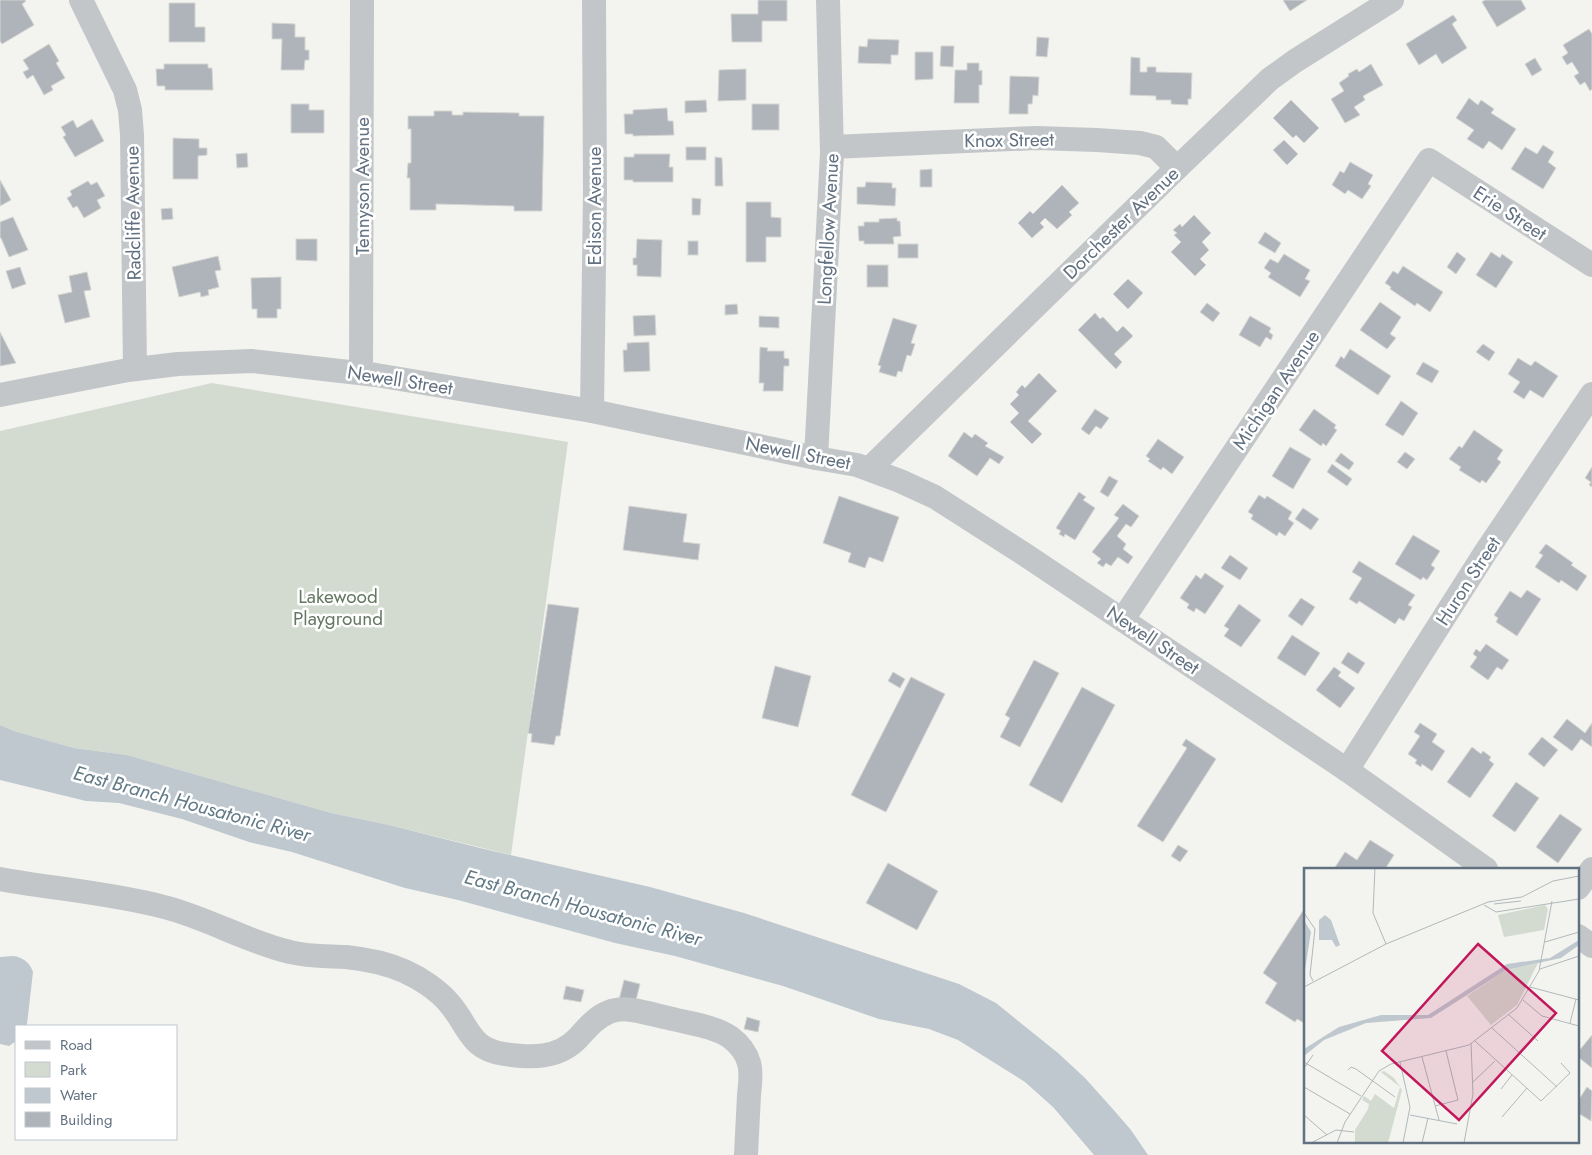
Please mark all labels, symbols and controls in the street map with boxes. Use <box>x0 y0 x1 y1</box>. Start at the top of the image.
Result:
street label: Tennyson Avenue <box>349 117 376 255</box>
street label: Knox Street <box>964 126 1055 154</box>
street label: Radcliffe Avenue <box>118 145 148 280</box>
street label: Edison Avenue <box>581 146 608 266</box>
street label: Longfellow Avenue <box>811 152 845 305</box>
street label: Dorchester Avenue <box>1057 160 1185 285</box>
street label: Erie Street <box>1468 179 1552 247</box>
street label: Michigan Avenue <box>1226 325 1326 455</box>
street label: Newell Street <box>345 358 455 402</box>
street label: Newell Street <box>743 430 853 476</box>
street label: Huron Street <box>1429 531 1507 631</box>
park label: Lakewood Playground <box>293 583 383 632</box>
street label: Newell Street <box>1101 599 1205 681</box>
water label: East Branch Housatonic River <box>70 758 315 850</box>
water label: East Branch Housatonic River <box>461 862 706 954</box>
inset map <box>1304 868 1580 1142</box>
legend <box>15 1025 178 1140</box>
text: Road <box>60 1034 92 1056</box>
text: Park <box>60 1059 87 1081</box>
text: Water <box>60 1084 98 1106</box>
text: Building <box>60 1109 112 1131</box>

